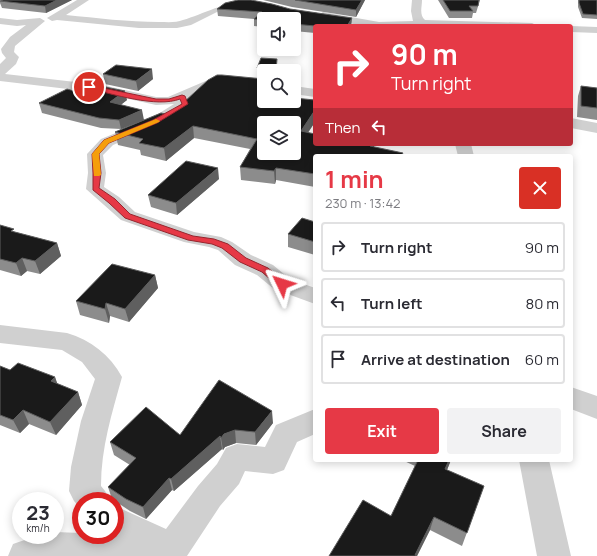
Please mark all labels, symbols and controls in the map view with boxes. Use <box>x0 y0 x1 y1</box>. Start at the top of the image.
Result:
map controls <box>257 12 301 160</box>
button: sound <box>257 12 301 56</box>
text: 90 m <box>391 35 458 73</box>
icon: right <box>325 40 377 92</box>
button: search <box>257 64 301 108</box>
pin <box>72 70 106 104</box>
text: Turn right <box>391 71 472 95</box>
icon: arrive <box>78 76 100 98</box>
button: layers <box>257 116 301 160</box>
icon: left <box>368 116 390 138</box>
text: Then <box>325 117 360 138</box>
text: 1 min <box>325 162 384 195</box>
button: close <box>519 167 561 209</box>
text: 230 m · 13:42 <box>325 194 401 212</box>
icon: right <box>327 236 349 258</box>
text: Turn right <box>361 237 432 258</box>
text: 90 m <box>525 237 559 258</box>
position arrow <box>261 263 303 305</box>
icon: left <box>327 292 349 314</box>
text: Turn left <box>361 293 423 314</box>
text: 80 m <box>525 293 559 314</box>
icon: arrive <box>327 348 349 370</box>
text: Arrive at destination <box>361 349 510 370</box>
text: 60 m <box>525 349 559 370</box>
button: Exit <box>325 408 439 454</box>
button: Share <box>447 408 561 454</box>
speed limit sign: 30 <box>72 492 124 544</box>
text: 23 <box>26 499 50 526</box>
text: km/h <box>26 521 50 535</box>

